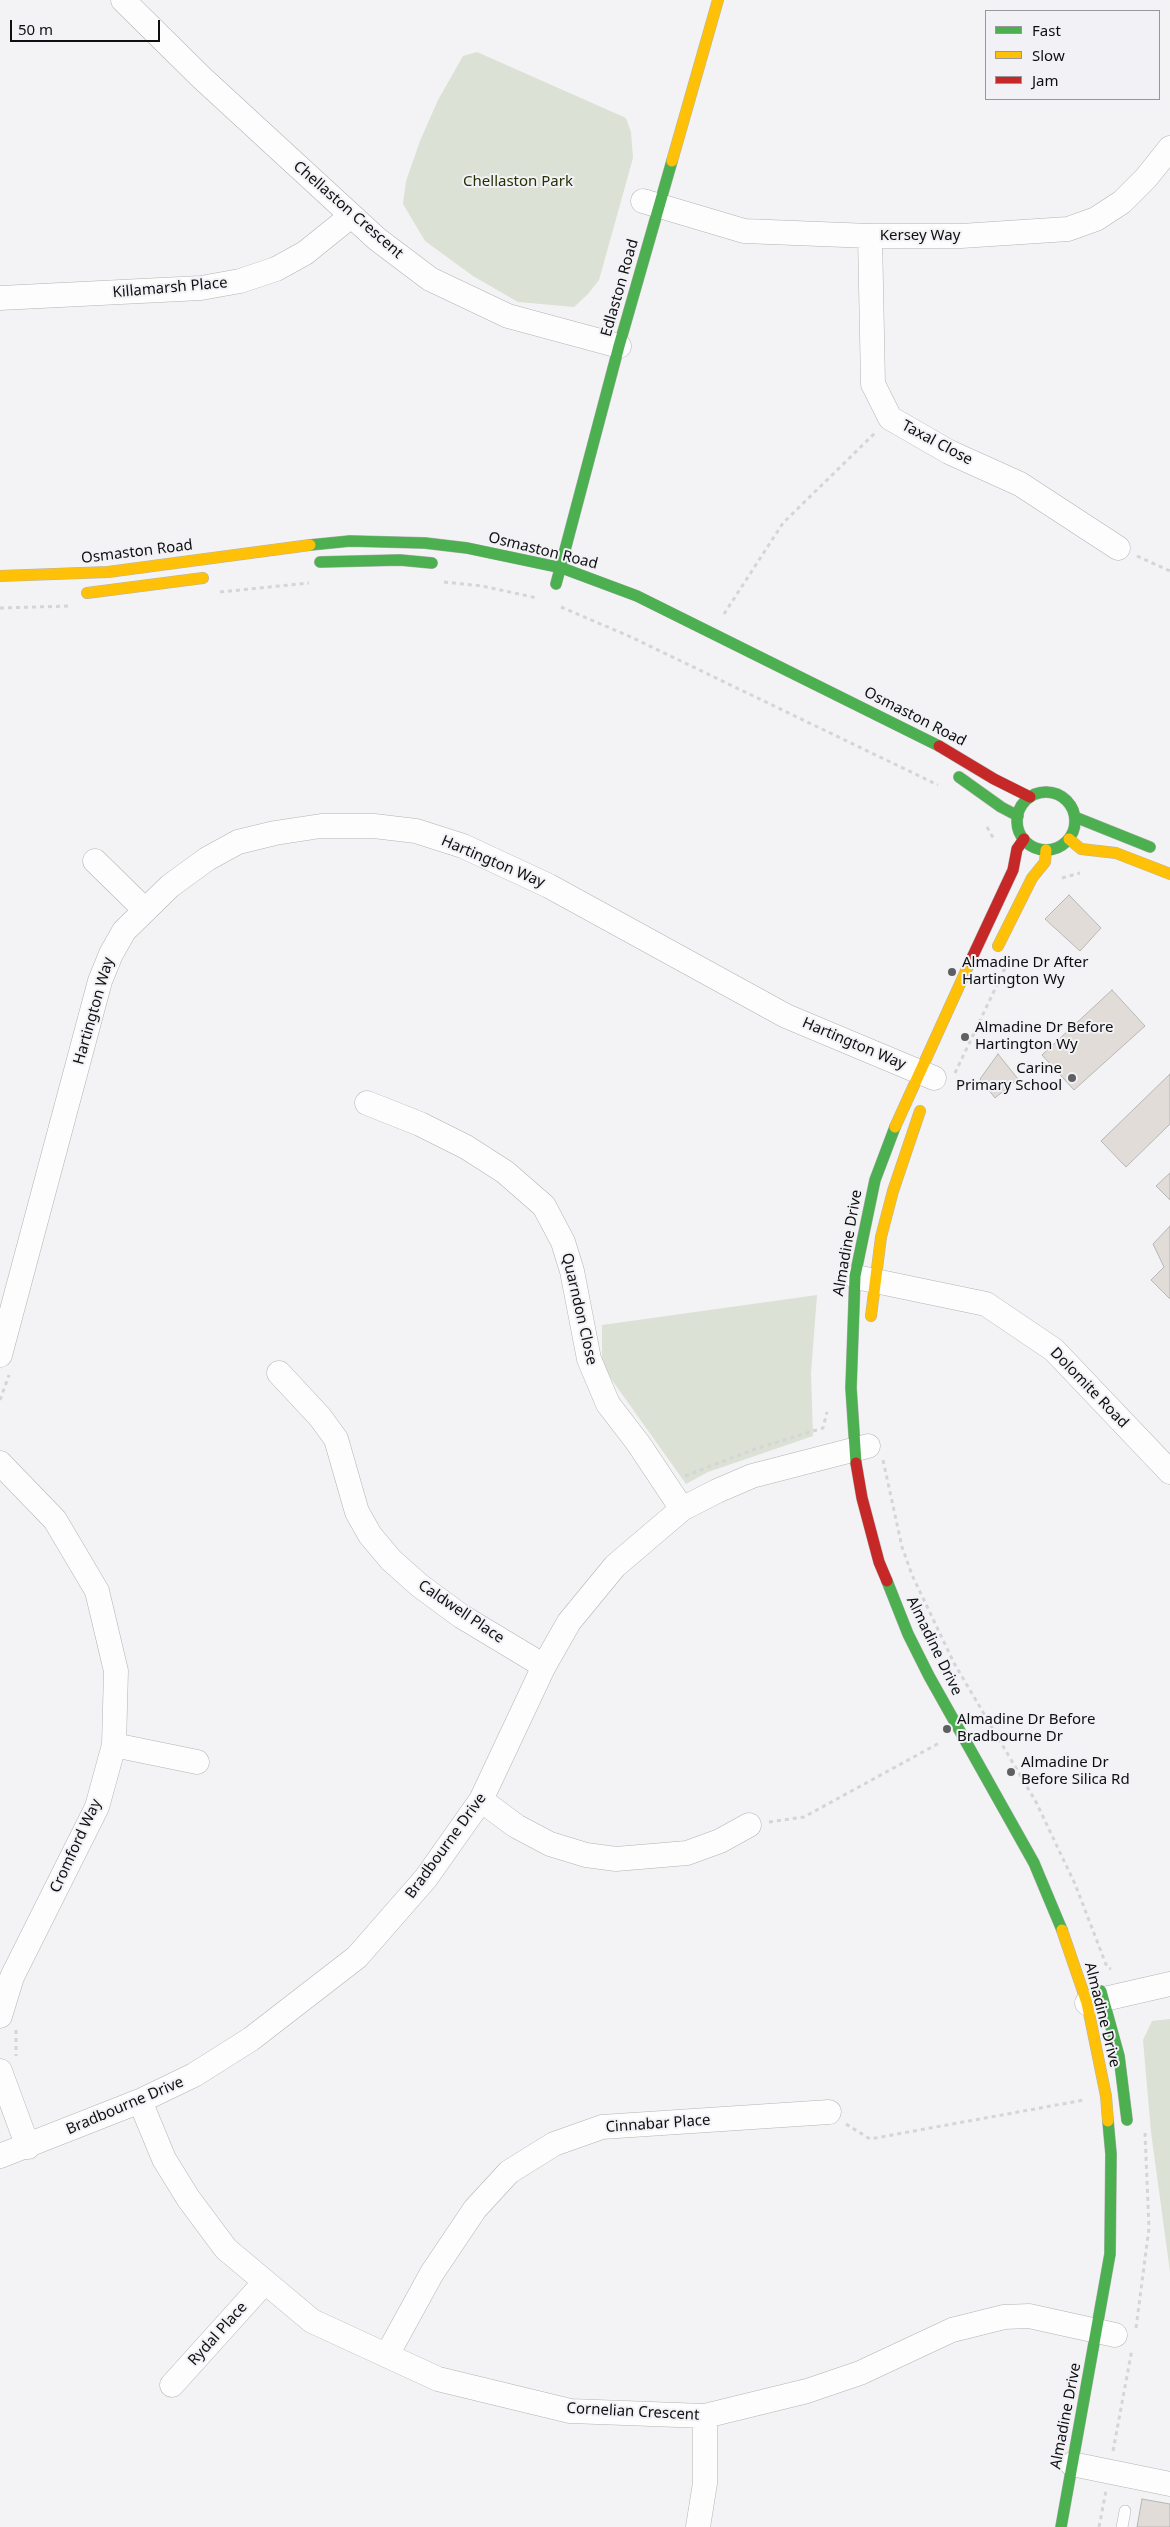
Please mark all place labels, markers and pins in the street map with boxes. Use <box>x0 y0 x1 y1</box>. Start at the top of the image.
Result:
place label: Almadine Dr After Hartington Wy <box>962 954 1088 989</box>
marker: Almadine Dr After Hartington Wy <box>946 966 958 978</box>
place label: Almadine Dr Before Hartington Wy <box>975 1019 1113 1054</box>
marker: Almadine Dr Before Hartington Wy <box>959 1031 971 1043</box>
place label: Carine Primary School <box>956 1060 1062 1095</box>
marker: Carine Primary School <box>1066 1072 1078 1084</box>
place label: Almadine Dr Before Bradbourne Dr <box>957 1711 1095 1746</box>
marker: Almadine Dr Before Bradbourne Dr <box>941 1723 953 1735</box>
place label: Almadine Dr Before Silica Rd <box>1021 1754 1130 1789</box>
marker: Almadine Dr Before Silica Rd <box>1005 1766 1017 1778</box>

